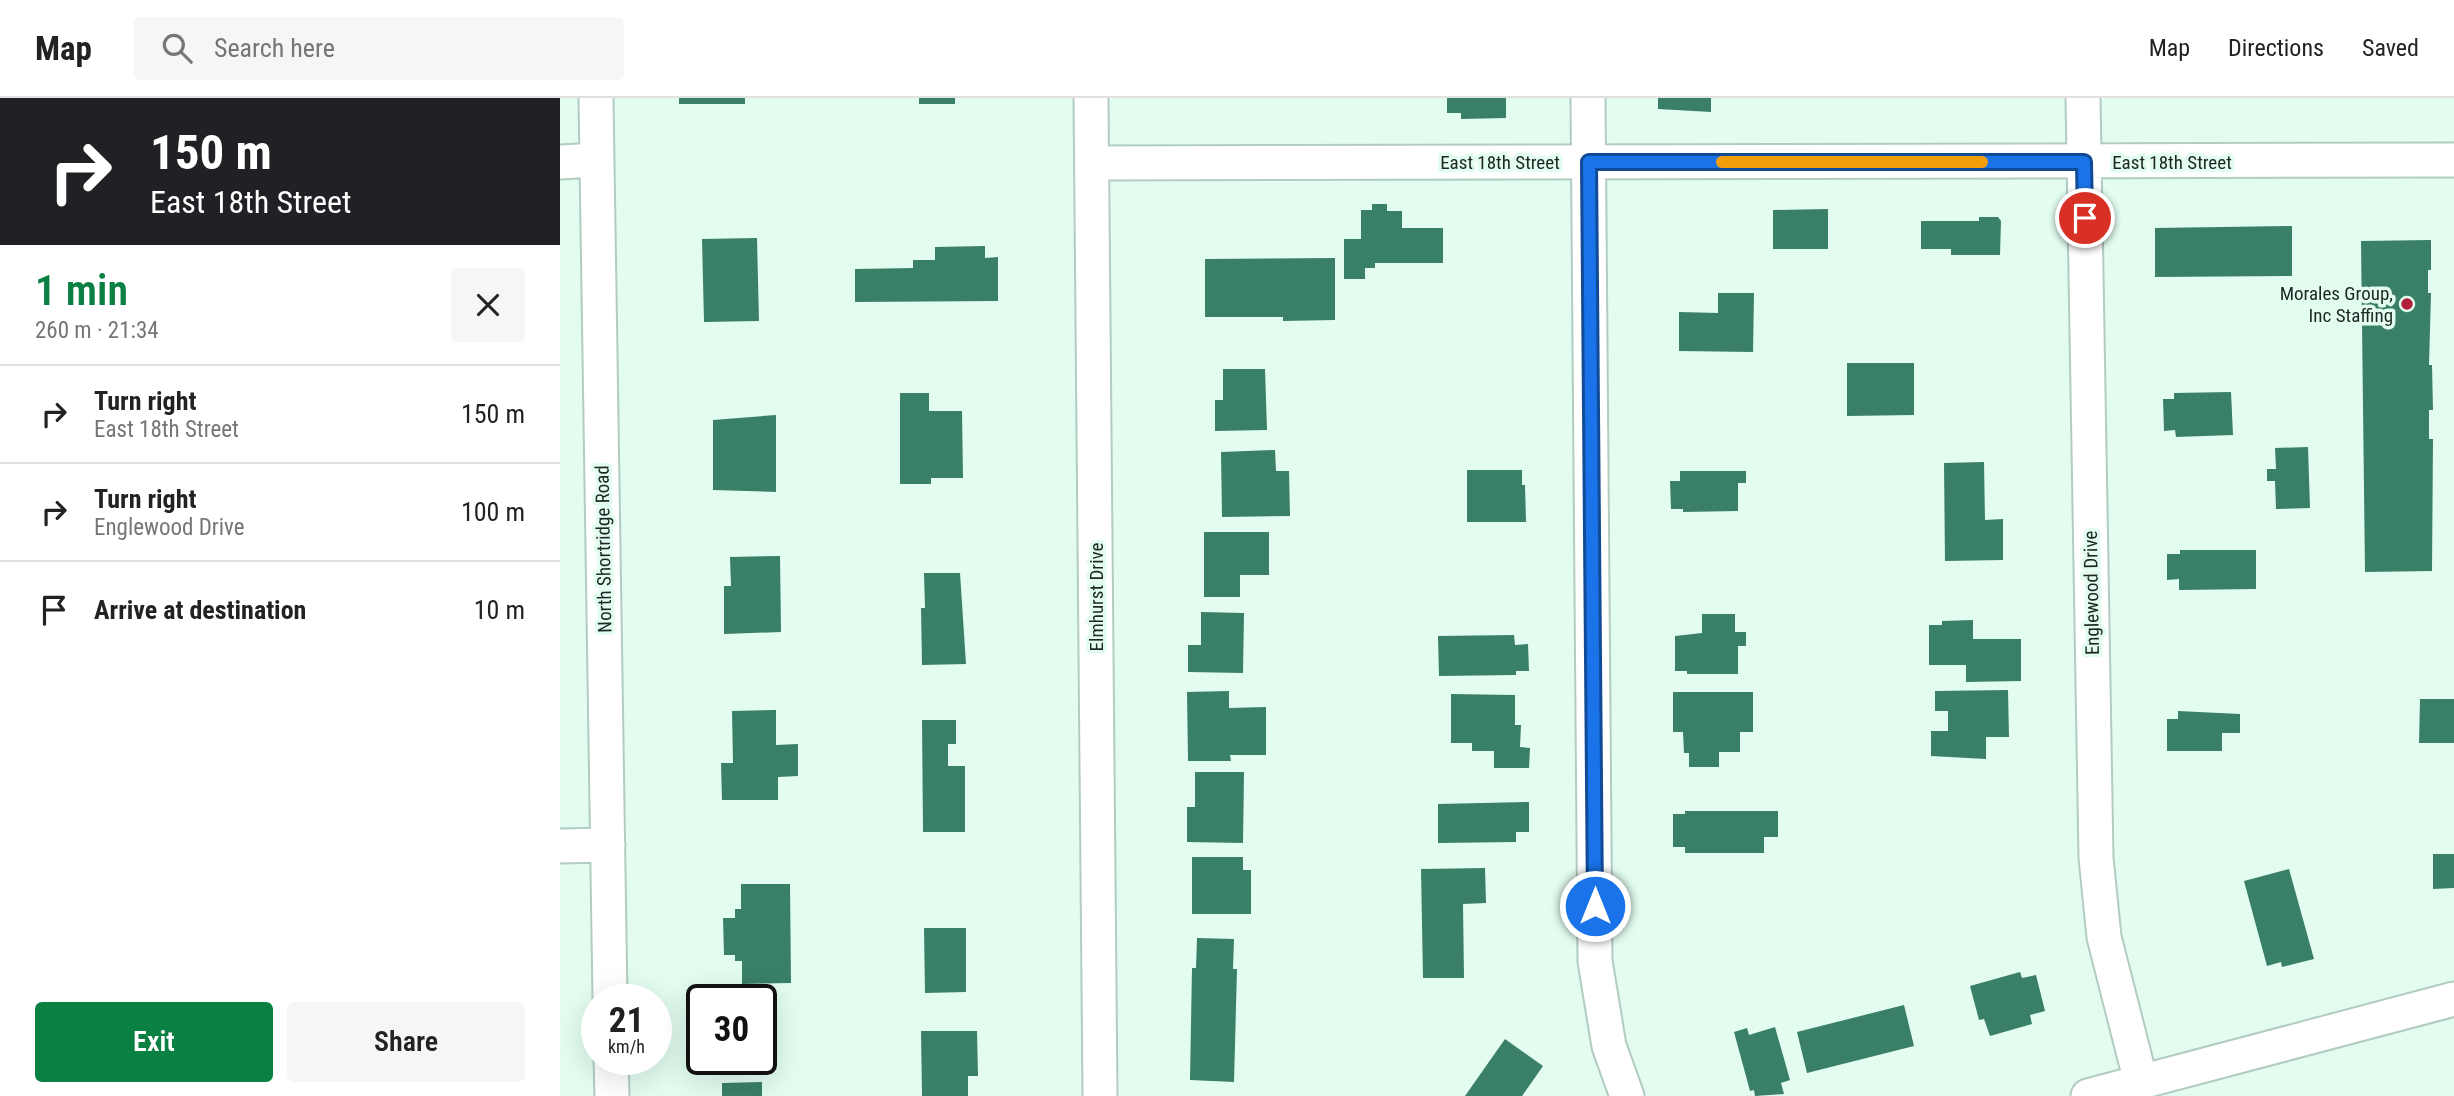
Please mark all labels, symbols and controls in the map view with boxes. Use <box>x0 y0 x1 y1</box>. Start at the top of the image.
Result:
search box <box>134 17 624 80</box>
text: Map <box>35 29 92 68</box>
icon: search <box>158 29 196 67</box>
text: Search here <box>214 33 335 63</box>
text: Map <box>2149 34 2190 62</box>
text: Directions <box>2228 34 2324 62</box>
text: Saved <box>2362 34 2419 62</box>
text: 150 m <box>150 124 272 181</box>
icon: right <box>35 126 126 217</box>
street label: East 18th Street <box>1440 151 1560 174</box>
street label: East 18th Street <box>2112 151 2232 174</box>
text: East 18th Street <box>150 183 351 221</box>
pin <box>2055 188 2115 248</box>
icon: arrive <box>2066 199 2104 237</box>
text: 1 min <box>35 266 128 315</box>
button: close <box>451 268 525 342</box>
place label: Morales Group, Inc Staffing <box>2280 282 2393 327</box>
marker: Morales Group, Inc Staffing <box>2399 296 2415 312</box>
text: 260 m · 21:34 <box>35 317 159 344</box>
text: Turn right <box>94 386 196 416</box>
icon: right <box>35 395 73 433</box>
text: 150 m <box>461 399 525 429</box>
text: East 18th Street <box>94 416 239 443</box>
street label: North Shortridge Road <box>591 465 616 633</box>
text: Turn right <box>94 484 196 514</box>
icon: right <box>35 493 73 531</box>
text: 100 m <box>461 497 525 527</box>
text: Englewood Drive <box>94 514 245 541</box>
street label: Englewood Drive <box>2079 531 2104 655</box>
street label: Elmhurst Drive <box>1085 543 1108 651</box>
icon: arrive <box>35 591 73 629</box>
text: Arrive at destination <box>94 595 306 625</box>
text: 10 m <box>474 595 525 625</box>
position arrow <box>1558 869 1632 943</box>
speed limit sign: 30 <box>686 984 777 1075</box>
text: 21 <box>609 1000 644 1041</box>
button: Exit <box>35 1002 273 1082</box>
button: Share <box>287 1002 525 1082</box>
text: km/h <box>608 1036 645 1057</box>

